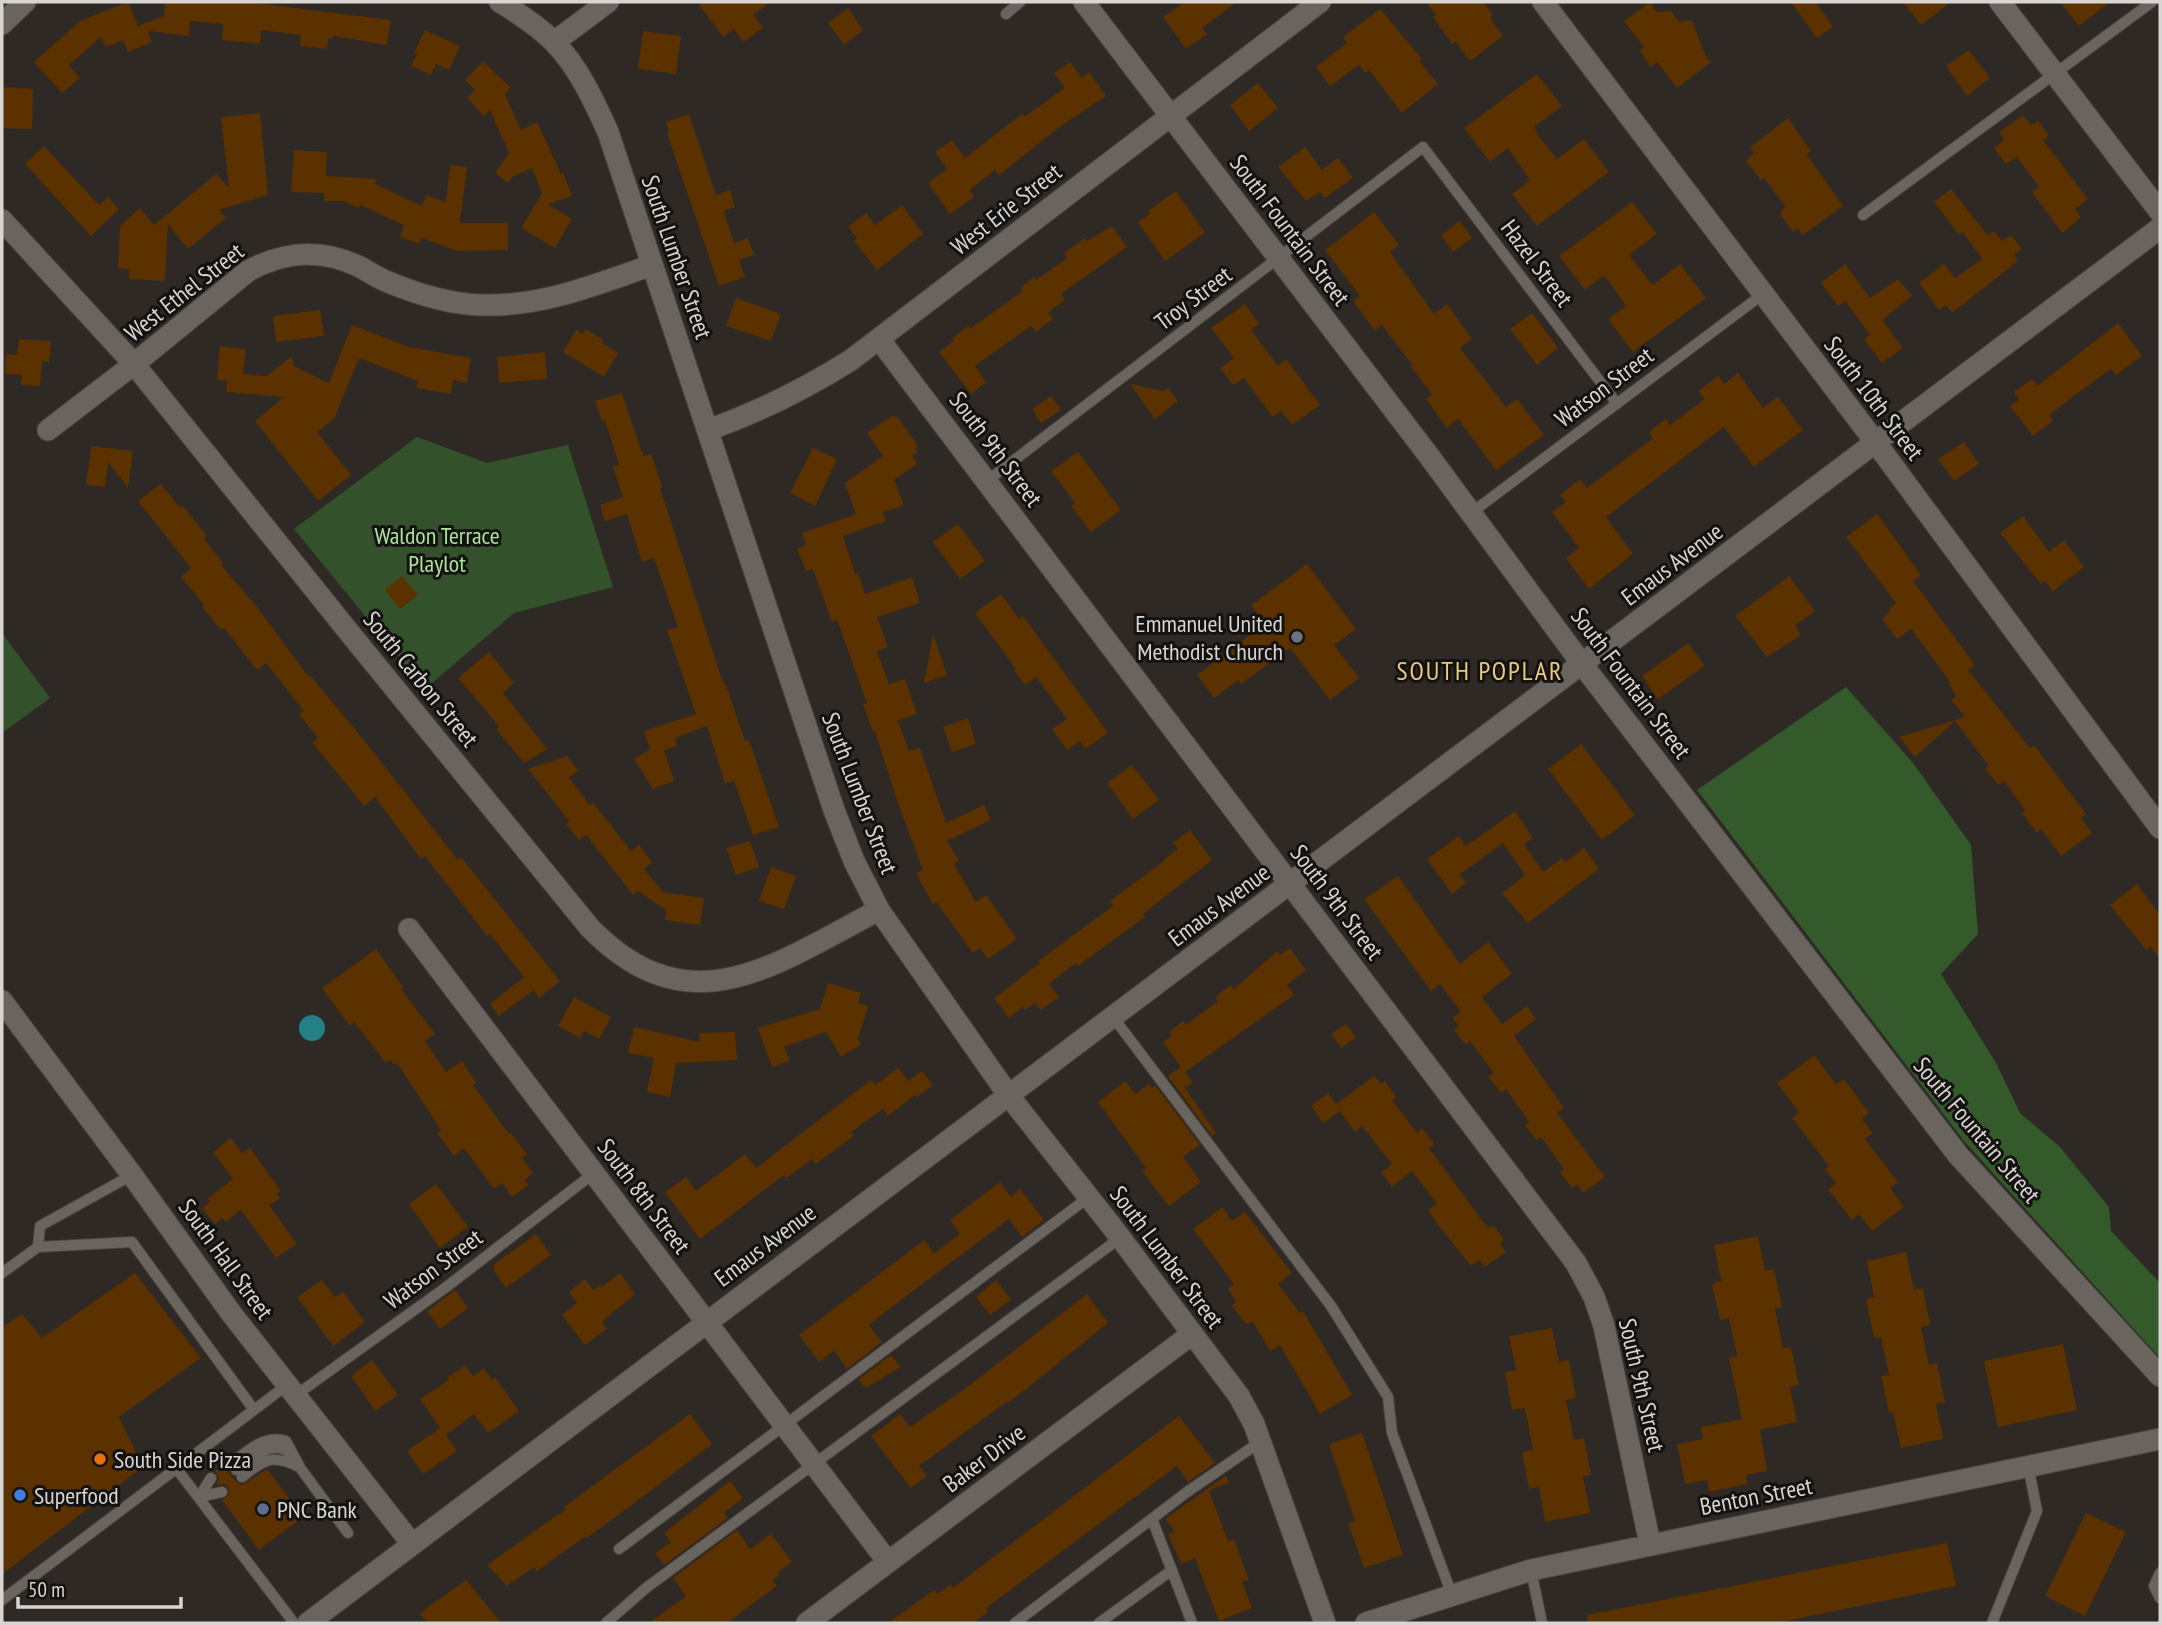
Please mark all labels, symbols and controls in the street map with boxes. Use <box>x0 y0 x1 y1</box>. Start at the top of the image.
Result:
street label: South Fountain Street <box>1223 148 1357 312</box>
street label: West Erie Street <box>945 156 1068 262</box>
street label: South Lumber Street <box>635 171 720 343</box>
street label: Hazel Street <box>1494 213 1580 313</box>
street label: West Ethel Street <box>118 236 250 348</box>
street label: Troy Street <box>1148 259 1238 337</box>
street label: South 10th Street <box>1817 330 1931 466</box>
street label: Watson Street <box>1549 340 1660 434</box>
street label: South 9th Street <box>943 385 1050 513</box>
street label: Emaus Avenue <box>1615 516 1729 612</box>
park label: Waldon Terrace Playlot <box>374 520 500 579</box>
street label: South Fountain Street <box>1564 601 1698 765</box>
street label: South Carbon Street <box>357 605 486 754</box>
place label: Emmanuel United Methodist Church <box>1135 608 1283 667</box>
marker: Emmanuel United Methodist Church <box>1289 629 1305 645</box>
district label: SOUTH POPLAR <box>1396 654 1564 687</box>
street label: South Lumber Street <box>815 708 905 879</box>
street label: South 9th Street <box>1284 838 1391 966</box>
street label: Emaus Avenue <box>1162 857 1276 953</box>
street label: South Fountain Street <box>1907 1051 2047 1210</box>
street label: South 8th Street <box>591 1132 698 1260</box>
street label: South Lumber Street <box>1103 1180 1231 1335</box>
street label: South Hall Street <box>172 1193 280 1326</box>
street label: Emaus Avenue <box>708 1197 822 1293</box>
street label: Watson Street <box>378 1222 489 1316</box>
street label: South 9th Street <box>1612 1315 1672 1455</box>
street label: Baker Drive <box>937 1417 1031 1499</box>
place label: South Side Pizza <box>114 1444 251 1475</box>
marker: South Side Pizza <box>92 1451 108 1467</box>
street label: Benton Street <box>1697 1470 1815 1522</box>
place label: Superfood <box>34 1480 119 1511</box>
marker: Superfood <box>12 1487 28 1503</box>
place label: PNC Bank <box>277 1494 357 1525</box>
marker: PNC Bank <box>255 1501 271 1517</box>
scale bar <box>18 1566 180 1610</box>
text: 50 m <box>28 1576 65 1603</box>

